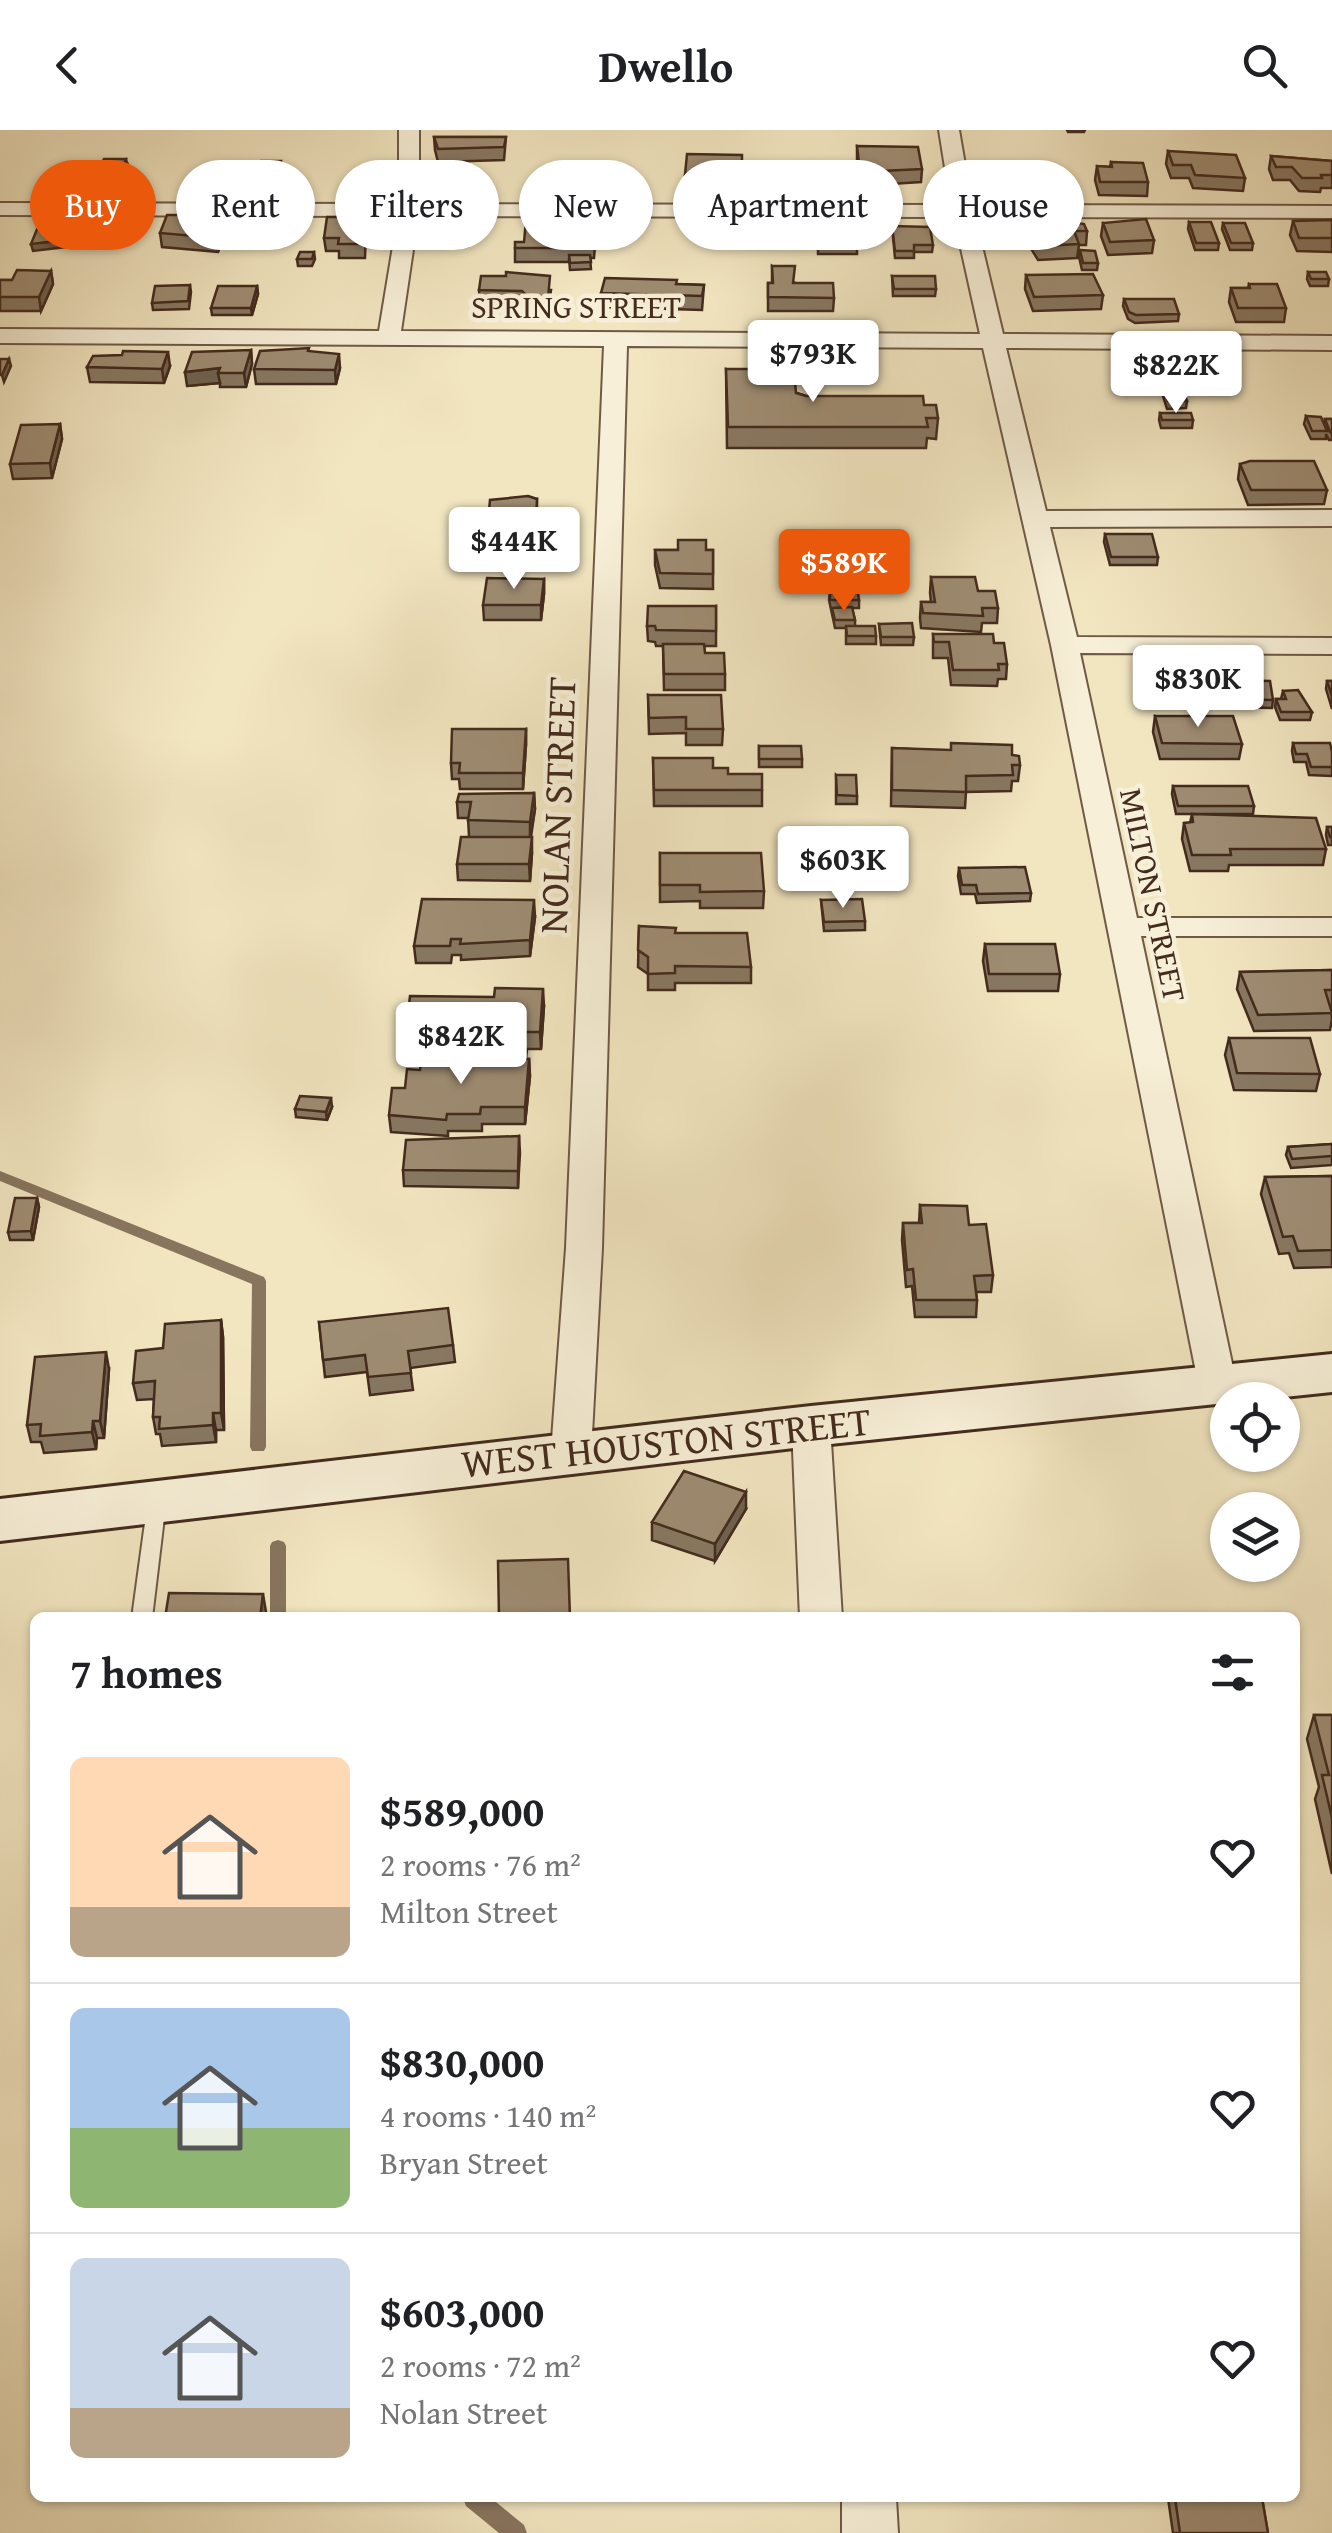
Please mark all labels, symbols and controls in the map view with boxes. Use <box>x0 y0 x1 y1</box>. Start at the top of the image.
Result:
text: Dwello <box>599 33 733 98</box>
icon: back <box>40 38 95 93</box>
icon: search <box>1237 38 1292 93</box>
chip: Buy <box>30 160 156 250</box>
chip: Rent <box>176 160 315 250</box>
chip: Filters <box>335 160 499 250</box>
chip: New <box>519 160 653 250</box>
chip: Apartment <box>673 160 903 250</box>
chip: House <box>923 160 1084 250</box>
street label: SPRING STREET <box>471 283 681 330</box>
pin: $793K <box>743 320 883 405</box>
text: $793K <box>770 329 856 376</box>
pin: $822K <box>1106 331 1246 416</box>
text: $822K <box>1133 340 1219 387</box>
pin: $444K <box>444 507 584 592</box>
text: $444K <box>471 516 557 563</box>
pin: $589K <box>774 529 914 614</box>
text: $589K <box>801 538 887 585</box>
pin: $830K <box>1128 645 1268 730</box>
text: $830K <box>1155 654 1241 701</box>
street label: NOLAN STREET <box>523 676 590 934</box>
street label: MILTON STREET <box>1108 784 1199 1006</box>
pin: $603K <box>773 826 913 911</box>
text: $603K <box>800 835 886 882</box>
pin: $842K <box>391 1002 531 1087</box>
text: $842K <box>418 1011 504 1058</box>
map controls <box>1210 1382 1300 1582</box>
button: locate <box>1210 1382 1300 1472</box>
street label: WEST HOUSTON STREET <box>458 1391 874 1492</box>
button: layers <box>1210 1492 1300 1582</box>
text: 7 homes <box>70 1642 223 1703</box>
icon: filters <box>1205 1645 1260 1700</box>
text: $589,000 <box>380 1780 544 1841</box>
icon: home <box>150 1797 270 1917</box>
icon: heart <box>1205 1830 1260 1885</box>
text: 2 rooms · 76 m² <box>380 1841 581 1888</box>
text: Milton Street <box>380 1888 558 1935</box>
text: $830,000 <box>380 2031 544 2092</box>
icon: home <box>150 2048 270 2168</box>
icon: heart <box>1205 2081 1260 2136</box>
text: 4 rooms · 140 m² <box>380 2092 596 2139</box>
text: Bryan Street <box>380 2139 548 2186</box>
text: $603,000 <box>380 2281 544 2342</box>
icon: home <box>150 2298 270 2418</box>
icon: heart <box>1205 2331 1260 2386</box>
text: 2 rooms · 72 m² <box>380 2342 581 2389</box>
text: Nolan Street <box>380 2389 547 2436</box>

